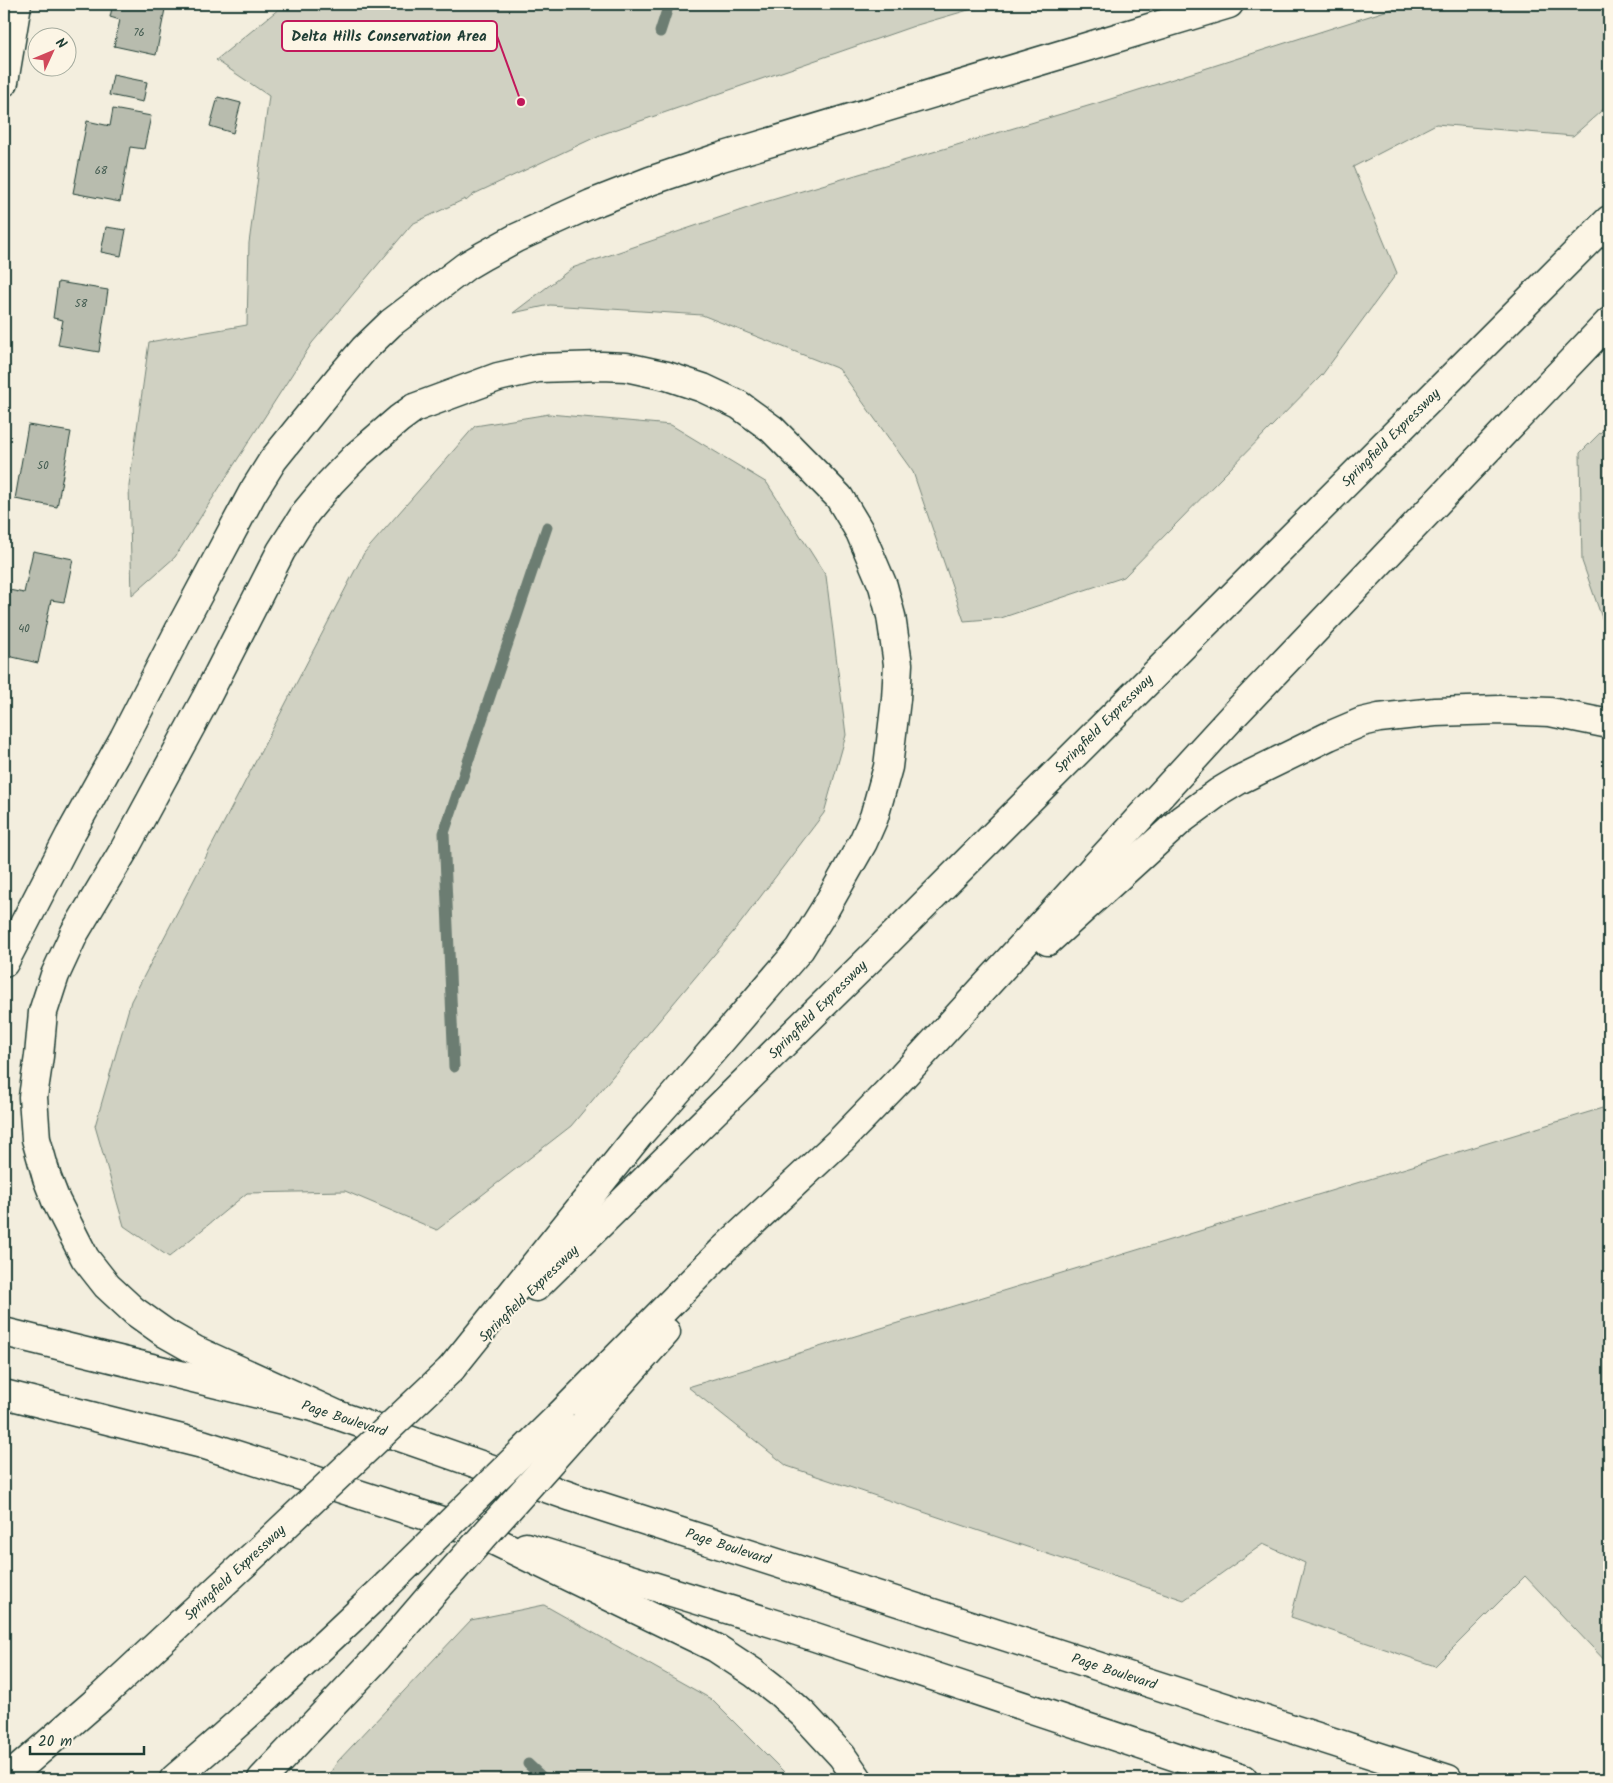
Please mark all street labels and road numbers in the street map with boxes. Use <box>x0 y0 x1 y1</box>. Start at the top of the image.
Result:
street label: Springfield Expressway <box>1336 383 1446 493</box>
street label: Springfield Expressway <box>1049 669 1159 779</box>
street label: Springfield Expressway <box>763 955 873 1065</box>
street label: Springfield Expressway <box>474 1240 585 1348</box>
street label: Page Boulevard <box>298 1395 390 1443</box>
street label: Springfield Expressway <box>179 1520 291 1626</box>
street label: Page Boulevard <box>682 1523 774 1571</box>
street label: Page Boulevard <box>1068 1648 1160 1696</box>

